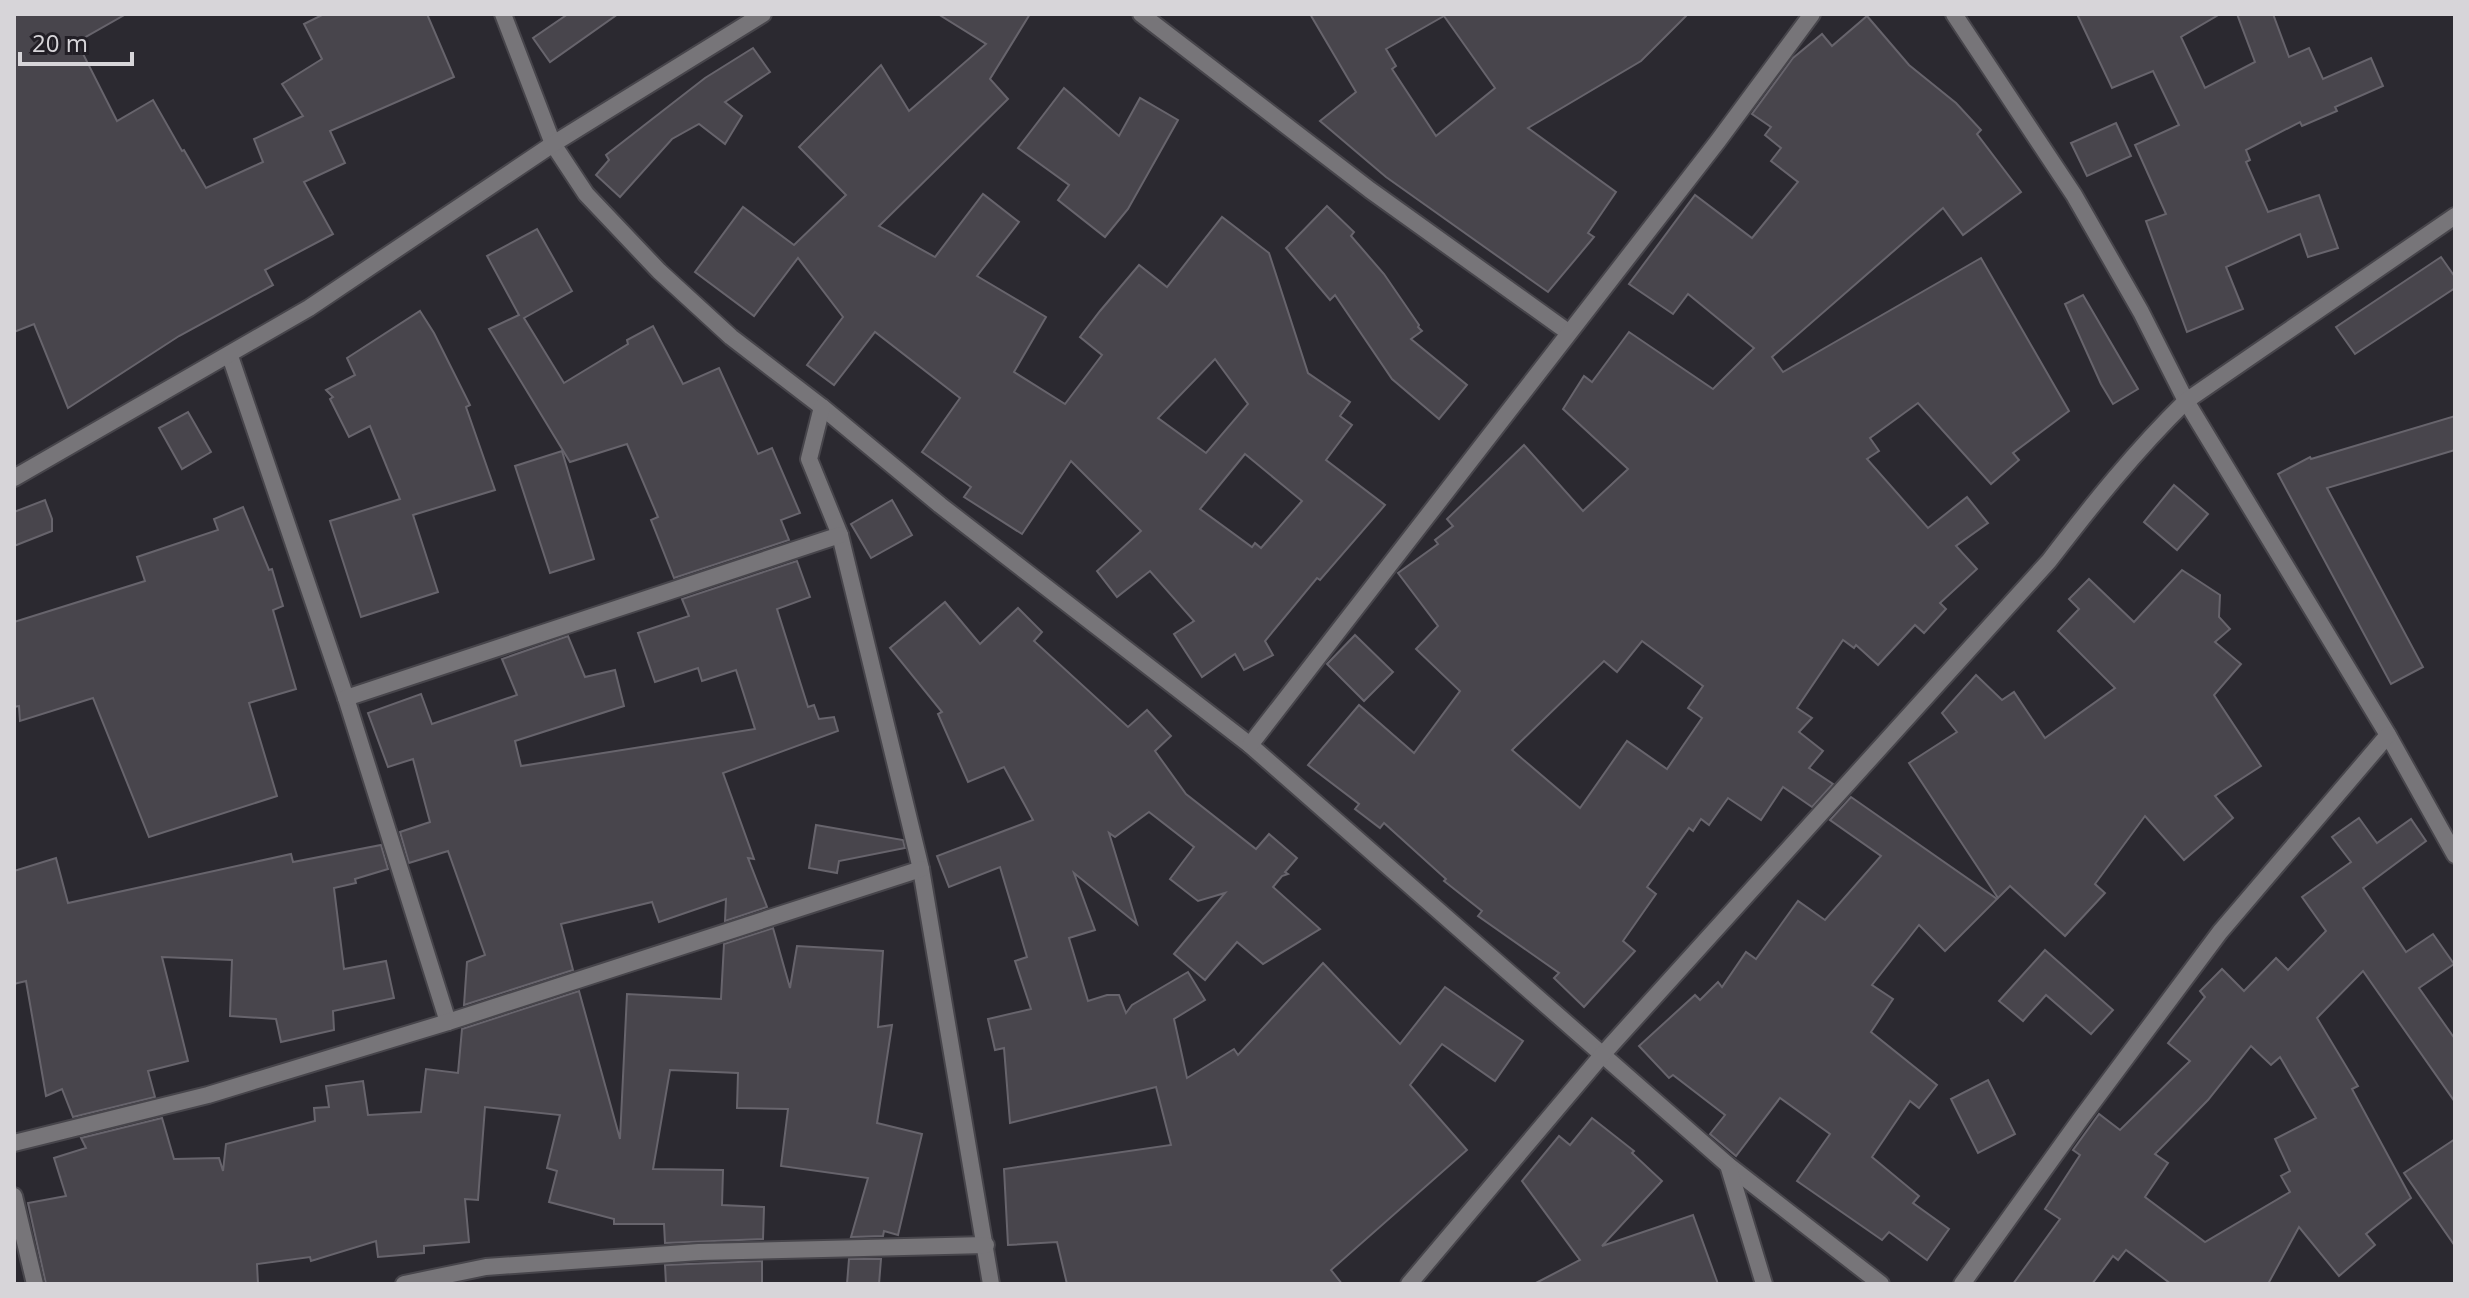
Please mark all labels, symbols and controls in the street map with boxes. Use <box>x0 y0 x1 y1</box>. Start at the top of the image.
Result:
scale bar <box>20 16 132 66</box>
text: 20 m <box>32 26 88 59</box>

